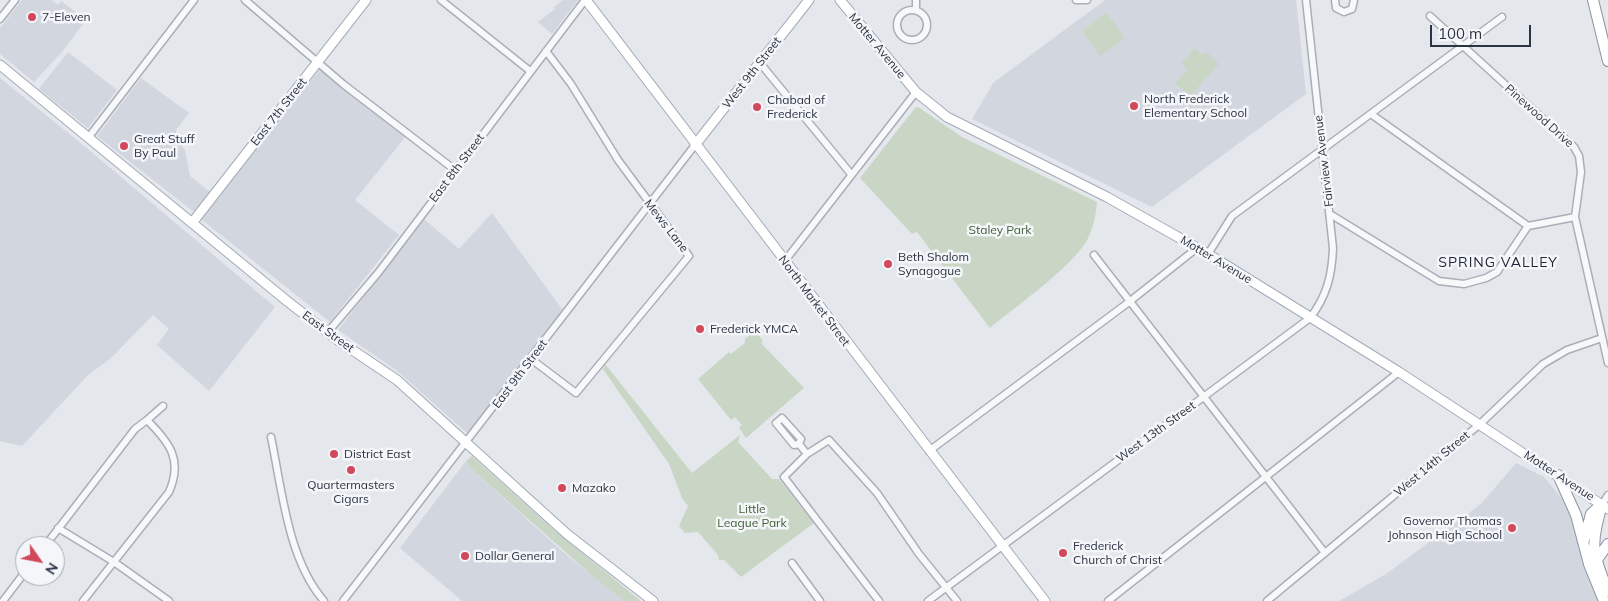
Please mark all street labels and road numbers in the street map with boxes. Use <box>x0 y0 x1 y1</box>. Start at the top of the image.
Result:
street label: Motter Avenue <box>845 10 909 82</box>
street label: West 9th Street <box>720 34 784 112</box>
street label: East 7th Street <box>248 75 310 149</box>
street label: Pinewood Drive <box>1502 81 1576 151</box>
street label: Fairview Avenue <box>1311 114 1337 208</box>
street label: East 8th Street <box>427 131 487 205</box>
street label: Mews Lane <box>641 197 691 255</box>
street label: Motter Avenue <box>1178 233 1254 287</box>
street label: North Market Street <box>775 253 853 349</box>
street label: East Street <box>299 308 357 356</box>
street label: East 9th Street <box>490 337 550 411</box>
street label: West 13th Street <box>1114 398 1198 466</box>
street label: West 14th Street <box>1391 428 1473 500</box>
street label: Motter Avenue <box>1521 448 1597 504</box>

